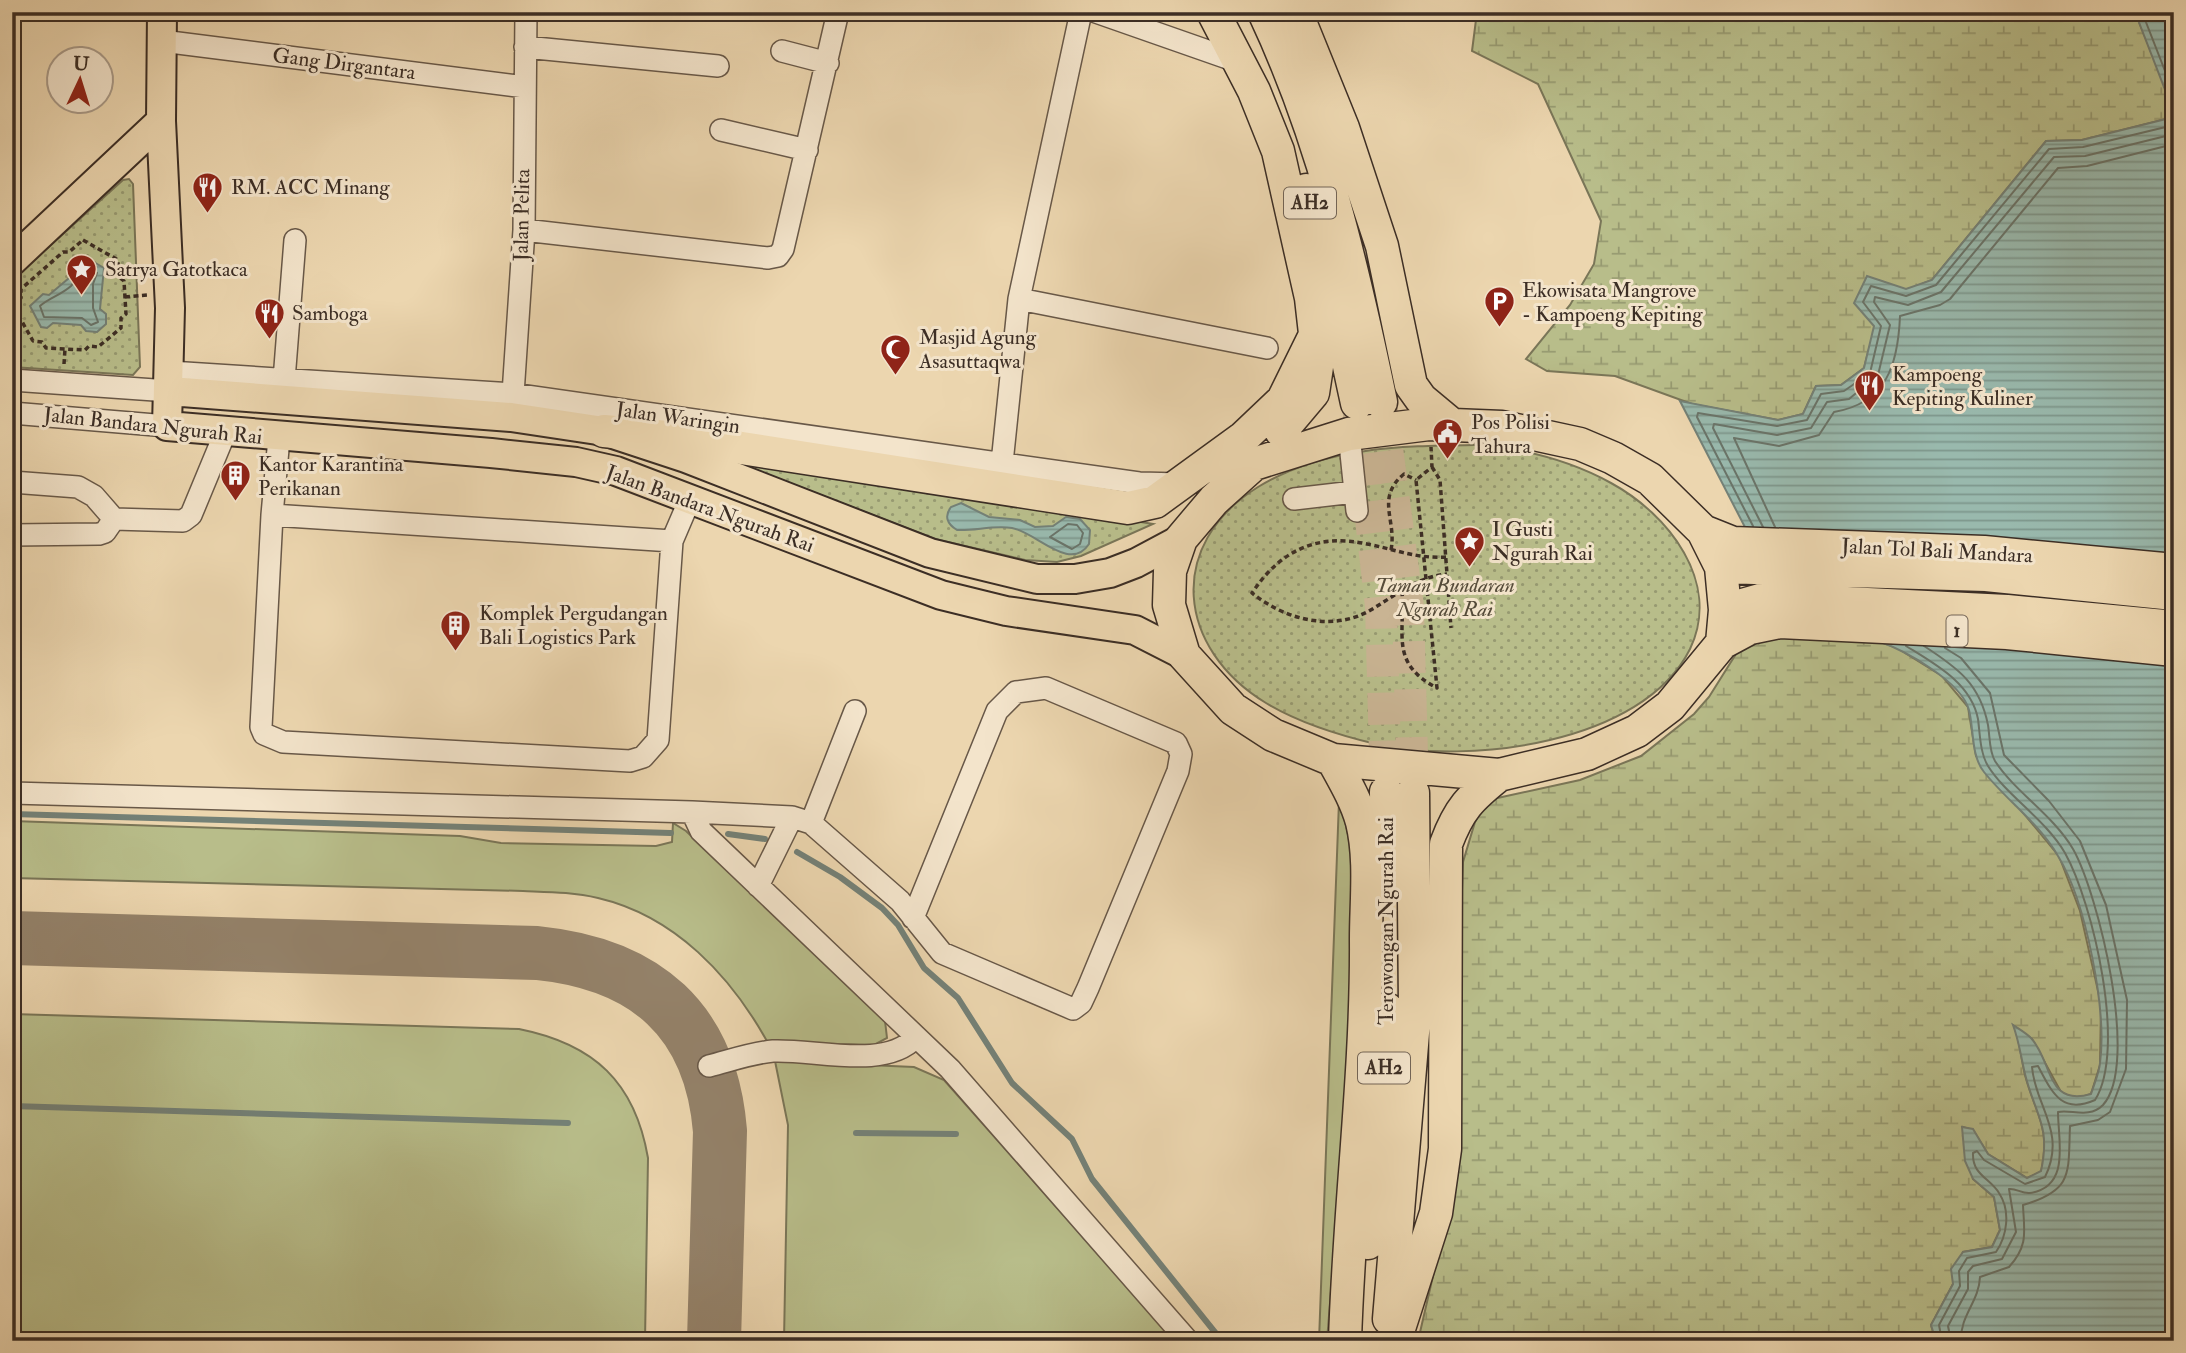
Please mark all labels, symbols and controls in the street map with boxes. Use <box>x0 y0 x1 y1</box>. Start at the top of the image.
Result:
street label: Gang Dirgantara <box>271 42 417 86</box>
north arrow <box>46 46 116 116</box>
text: U <box>72 52 90 77</box>
street label: Jalan Pelita <box>508 168 536 263</box>
restaurant icon: RM. ACC Minang <box>191 170 225 214</box>
place label: RM. ACC Minang <box>231 174 390 201</box>
road number: AH2 <box>1284 188 1336 218</box>
place icon: Satrya Gatotkaca <box>65 252 99 296</box>
place label: Satrya Gatotkaca <box>105 256 248 283</box>
place label: Ekowisata Mangrove - Kampoeng Kepiting <box>1522 277 1703 328</box>
parking icon: Ekowisata Mangrove - Kampoeng Kepiting <box>1482 285 1516 329</box>
restaurant icon: Samboga <box>252 296 286 340</box>
place label: Samboga <box>292 300 368 327</box>
place label: Masjid Agung Asasuttaqwa <box>918 324 1037 375</box>
mosque icon: Masjid Agung Asasuttaqwa <box>879 332 913 376</box>
place label: Kampoeng Kepiting Kuliner <box>1892 361 2033 412</box>
restaurant icon: Kampoeng Kepiting Kuliner <box>1852 369 1886 413</box>
street label: Jalan Waringin <box>613 396 742 440</box>
street label: Jalan Bandara Ngurah Rai <box>41 401 264 451</box>
place label: Pos Polisi Tahura <box>1471 409 1550 460</box>
public building icon: Pos Polisi Tahura <box>1431 417 1465 461</box>
place label: Kantor Karantina Perikanan <box>258 451 404 502</box>
street label: Jalan Bandara Ngurah Rai <box>601 458 818 559</box>
building icon: Kantor Karantina Perikanan <box>218 459 252 503</box>
place label: I Gusti Ngurah Rai <box>1492 516 1593 567</box>
place icon: I Gusti Ngurah Rai <box>1452 524 1486 568</box>
street label: Jalan Tol Bali Mandara <box>1840 532 2034 570</box>
park label: Taman Bundaran Ngurah Rai <box>1375 572 1515 623</box>
place label: Komplek Pergudangan Bali Logistics Park <box>479 600 668 651</box>
building icon: Komplek Pergudangan Bali Logistics Park <box>439 608 473 652</box>
road number: 1 <box>1946 616 1968 646</box>
street label: Terowongan Ngurah Rai <box>1373 816 1400 1025</box>
road number: AH2 <box>1358 1052 1410 1084</box>

